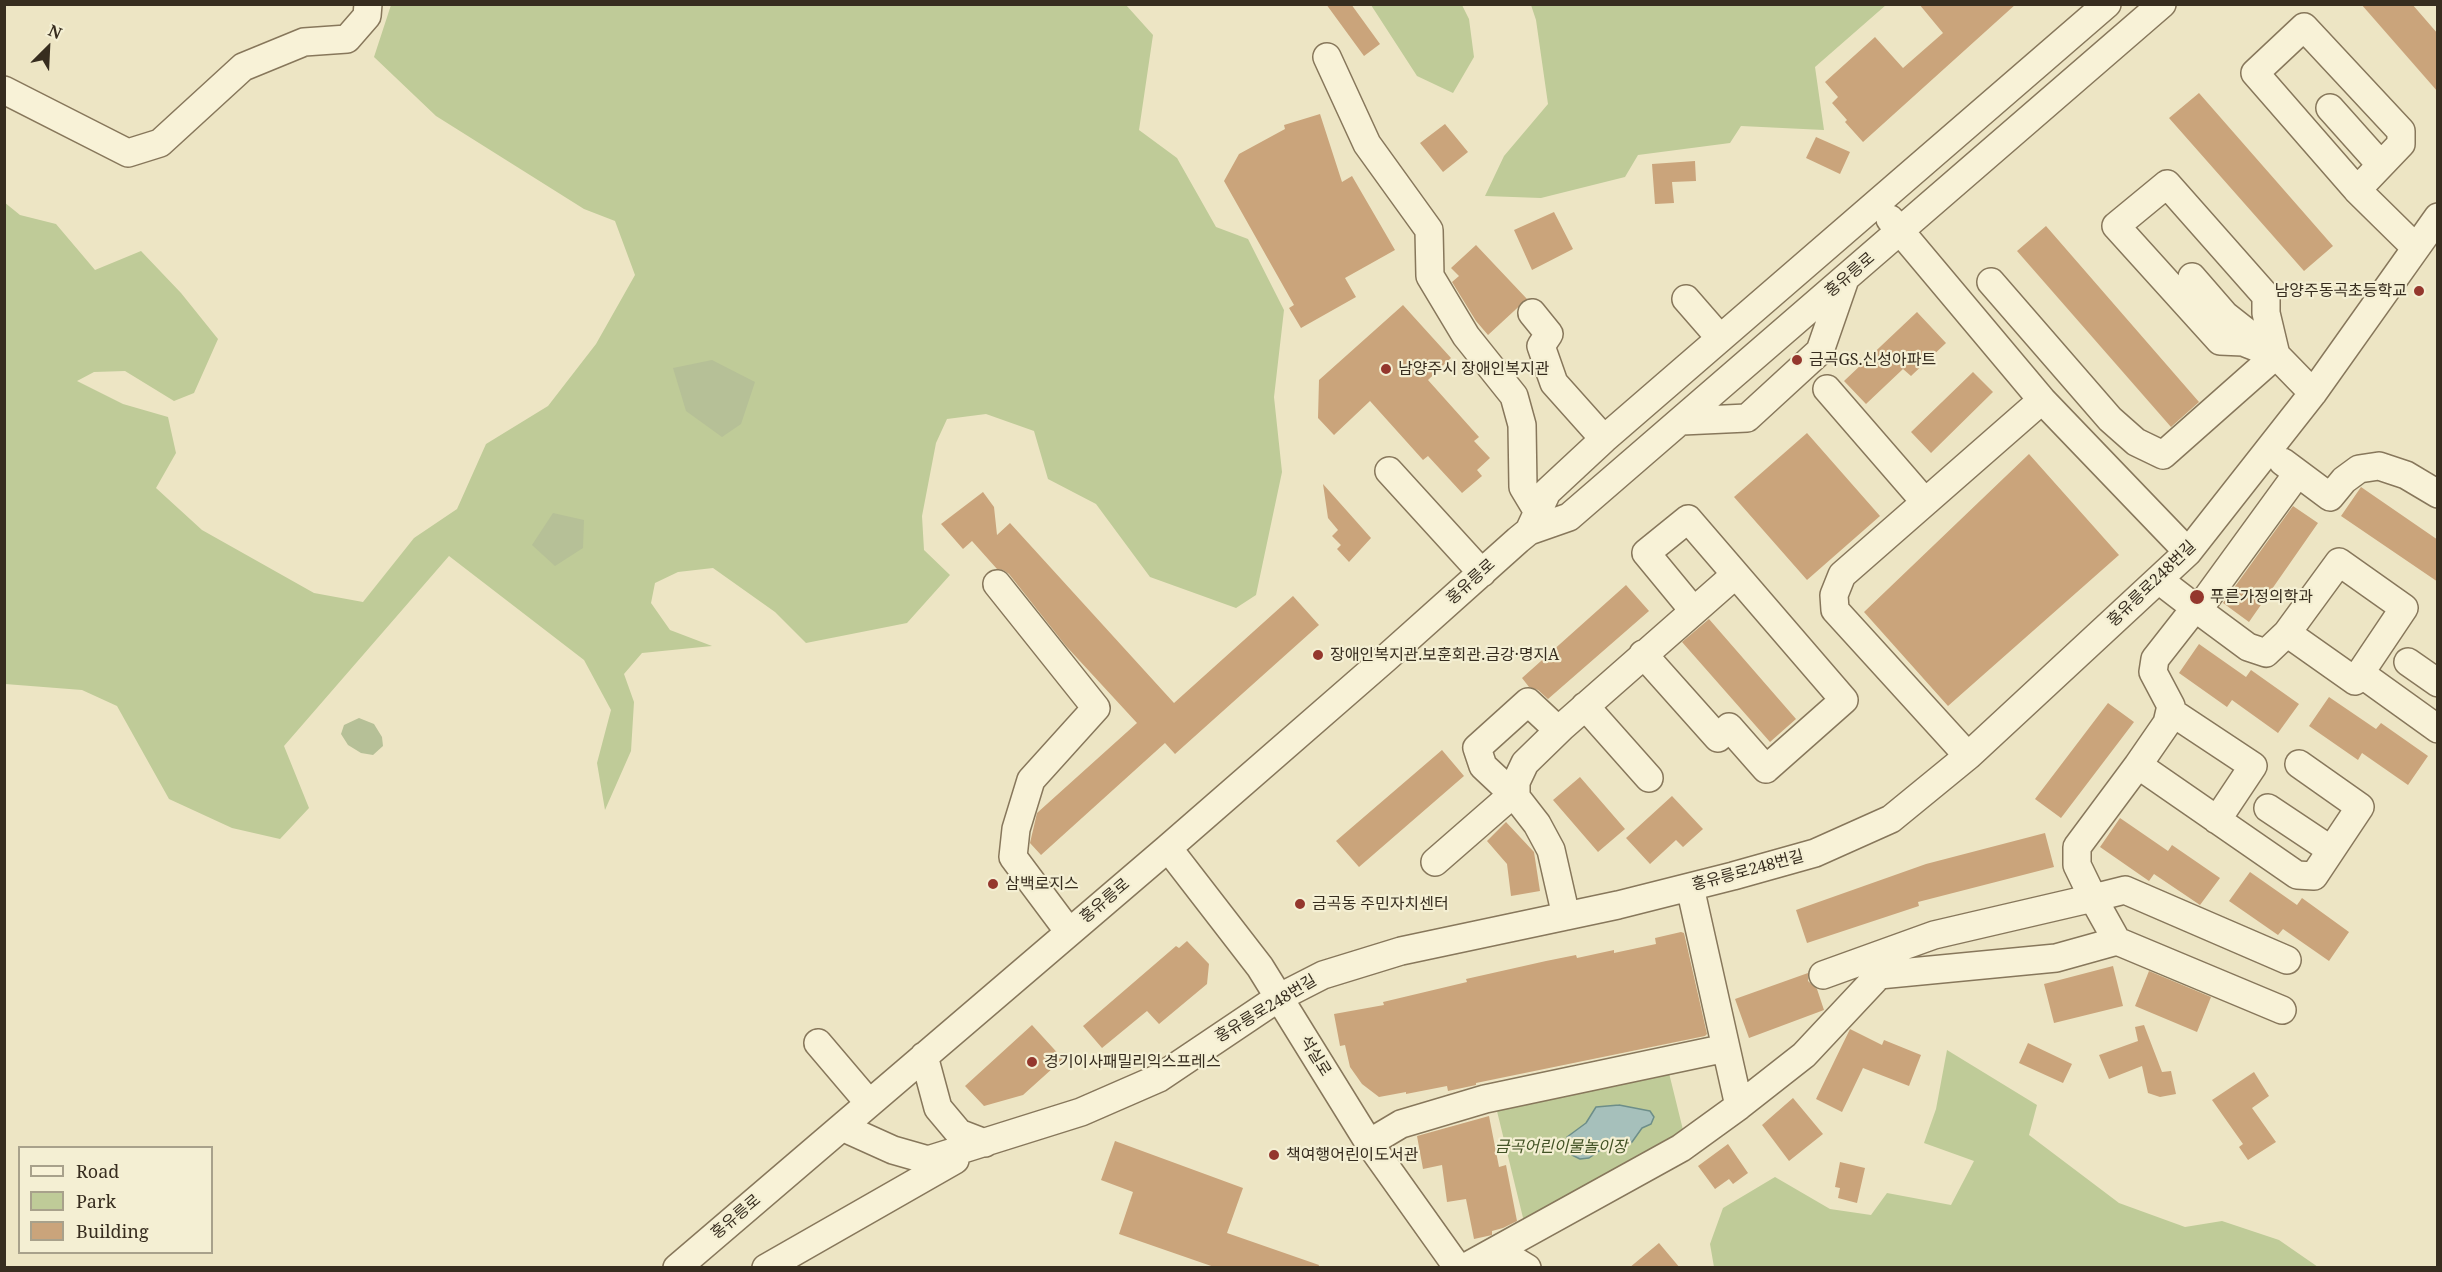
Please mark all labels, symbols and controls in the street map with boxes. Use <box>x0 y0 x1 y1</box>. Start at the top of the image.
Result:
north arrow <box>18 18 78 78</box>
text: N <box>45 19 66 44</box>
street label: 홍유릉로 <box>1821 249 1879 301</box>
place label: 남양주동곡초등학교 <box>2275 281 2407 301</box>
marker: 남양주동곡초등학교 <box>2412 284 2426 298</box>
place label: 금곡GS.신성아파트 <box>1809 350 1936 370</box>
marker: 금곡GS.신성아파트 <box>1790 353 1804 367</box>
place label: 남양주시 장애인복지관 <box>1398 359 1549 379</box>
marker: 남양주시 장애인복지관 <box>1379 362 1393 376</box>
street label: 홍유릉로248번길 <box>2104 537 2200 631</box>
street label: 홍유릉로 <box>1443 555 1499 609</box>
place label: 푸른가정의학과 <box>2210 587 2313 607</box>
marker: 푸른가정의학과 <box>2188 588 2206 606</box>
place label: 장애인복지관.보훈회관.금강·명지A <box>1330 645 1559 665</box>
marker: 장애인복지관.보훈회관.금강·명지A <box>1311 648 1325 662</box>
street label: 홍유릉로248번길 <box>1690 847 1806 895</box>
place label: 삼백로지스 <box>1005 874 1079 894</box>
street label: 홍유릉로 <box>1076 875 1134 927</box>
marker: 삼백로지스 <box>986 877 1000 891</box>
place label: 금곡동 주민자치센터 <box>1312 894 1449 914</box>
marker: 금곡동 주민자치센터 <box>1293 897 1307 911</box>
street label: 홍유릉로248번길 <box>1212 971 1320 1047</box>
street label: 석실로 <box>1295 1032 1335 1080</box>
place label: 경기이사패밀리익스프레스 <box>1044 1052 1221 1072</box>
marker: 경기이사패밀리익스프레스 <box>1025 1055 1039 1069</box>
park label: 금곡어린이물놀이장 <box>1495 1137 1627 1157</box>
place label: 책여행어린이도서관 <box>1286 1145 1418 1165</box>
legend <box>18 1146 213 1254</box>
marker: 책여행어린이도서관 <box>1267 1148 1281 1162</box>
text: Road <box>76 1159 119 1183</box>
text: Park <box>76 1189 116 1213</box>
street label: 홍유릉로 <box>707 1191 765 1243</box>
text: Building <box>76 1219 149 1243</box>

